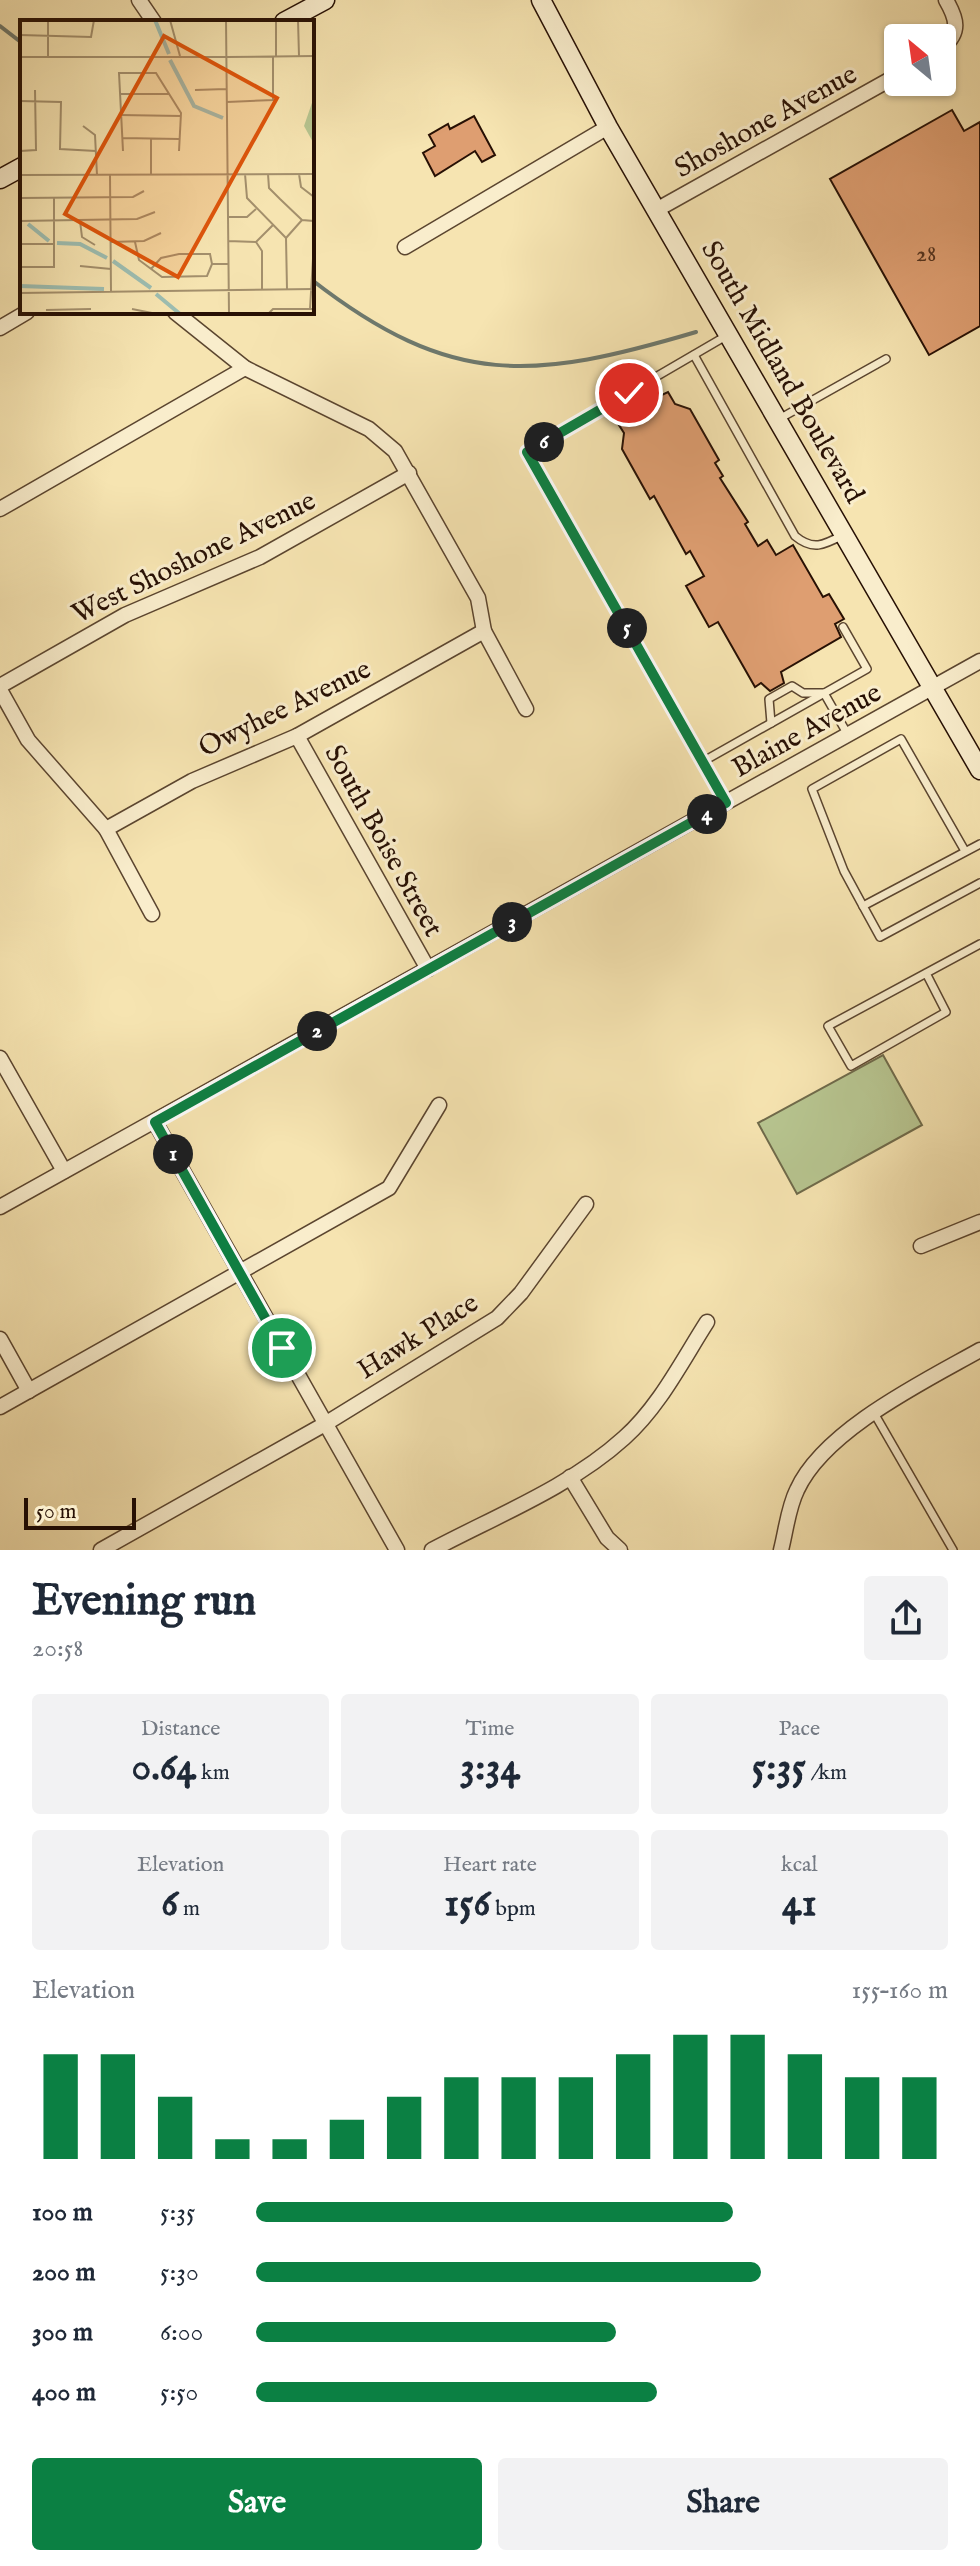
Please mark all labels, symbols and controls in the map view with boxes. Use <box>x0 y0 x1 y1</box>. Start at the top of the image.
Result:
inset map <box>20 20 314 314</box>
north arrow <box>884 24 956 96</box>
map controls <box>884 24 956 96</box>
street label: Shoshone Avenue <box>669 58 864 187</box>
street label: South Midland Boulevard <box>692 235 871 510</box>
house number: 28 <box>916 239 936 270</box>
pin <box>595 359 663 427</box>
icon: check <box>607 371 651 415</box>
pin: 6 <box>524 422 564 462</box>
text: 6 <box>539 428 549 456</box>
street label: West Shoshone Avenue <box>66 484 322 633</box>
pin: 5 <box>607 608 647 648</box>
text: 5 <box>623 614 631 642</box>
street label: Owyhee Avenue <box>193 652 377 766</box>
street label: Blaine Avenue <box>726 676 888 787</box>
street label: South Boise Street <box>316 739 450 944</box>
pin: 4 <box>687 794 727 834</box>
text: 4 <box>702 800 712 828</box>
pin: 3 <box>492 902 532 942</box>
text: 3 <box>508 908 516 936</box>
pin: 2 <box>297 1011 337 1051</box>
text: 2 <box>312 1017 322 1045</box>
pin: 1 <box>153 1134 193 1174</box>
text: 1 <box>169 1140 177 1168</box>
street label: Hawk Place <box>351 1286 485 1388</box>
pin <box>248 1314 316 1382</box>
icon: arrive <box>260 1326 304 1370</box>
scale bar <box>24 1494 136 1530</box>
text: 50 m <box>36 1498 77 1526</box>
text: Evening run <box>32 1574 256 1630</box>
button: share <box>864 1576 948 1660</box>
text: 20:58 <box>32 1632 83 1665</box>
text: Distance <box>141 1715 220 1743</box>
text: Time <box>466 1715 514 1743</box>
text: Pace <box>779 1715 820 1743</box>
text: 0.64 <box>132 1743 196 1794</box>
text: 3:34 <box>460 1743 520 1794</box>
text: 5:35 <box>752 1743 806 1794</box>
text: km <box>196 1759 230 1787</box>
text: /km <box>806 1759 847 1787</box>
text: Elevation <box>137 1851 224 1879</box>
text: Heart rate <box>443 1851 537 1879</box>
text: kcal <box>781 1851 818 1879</box>
text: 6 <box>161 1879 178 1930</box>
text: 156 <box>444 1879 490 1930</box>
text: 41 <box>782 1879 817 1930</box>
text: m <box>178 1895 200 1923</box>
text: bpm <box>490 1895 536 1923</box>
text: Elevation <box>32 1974 135 2007</box>
text: 155–160 m <box>852 1974 948 2007</box>
text: 100 m <box>32 2196 93 2229</box>
text: 5:35 <box>160 2196 195 2229</box>
text: 200 m <box>32 2256 96 2289</box>
text: 5:30 <box>160 2256 199 2289</box>
text: 300 m <box>32 2316 93 2349</box>
text: 6:00 <box>160 2316 203 2349</box>
text: 400 m <box>32 2376 96 2409</box>
text: 5:50 <box>160 2376 198 2409</box>
button: Save <box>32 2458 482 2550</box>
button: Share <box>498 2458 948 2550</box>

